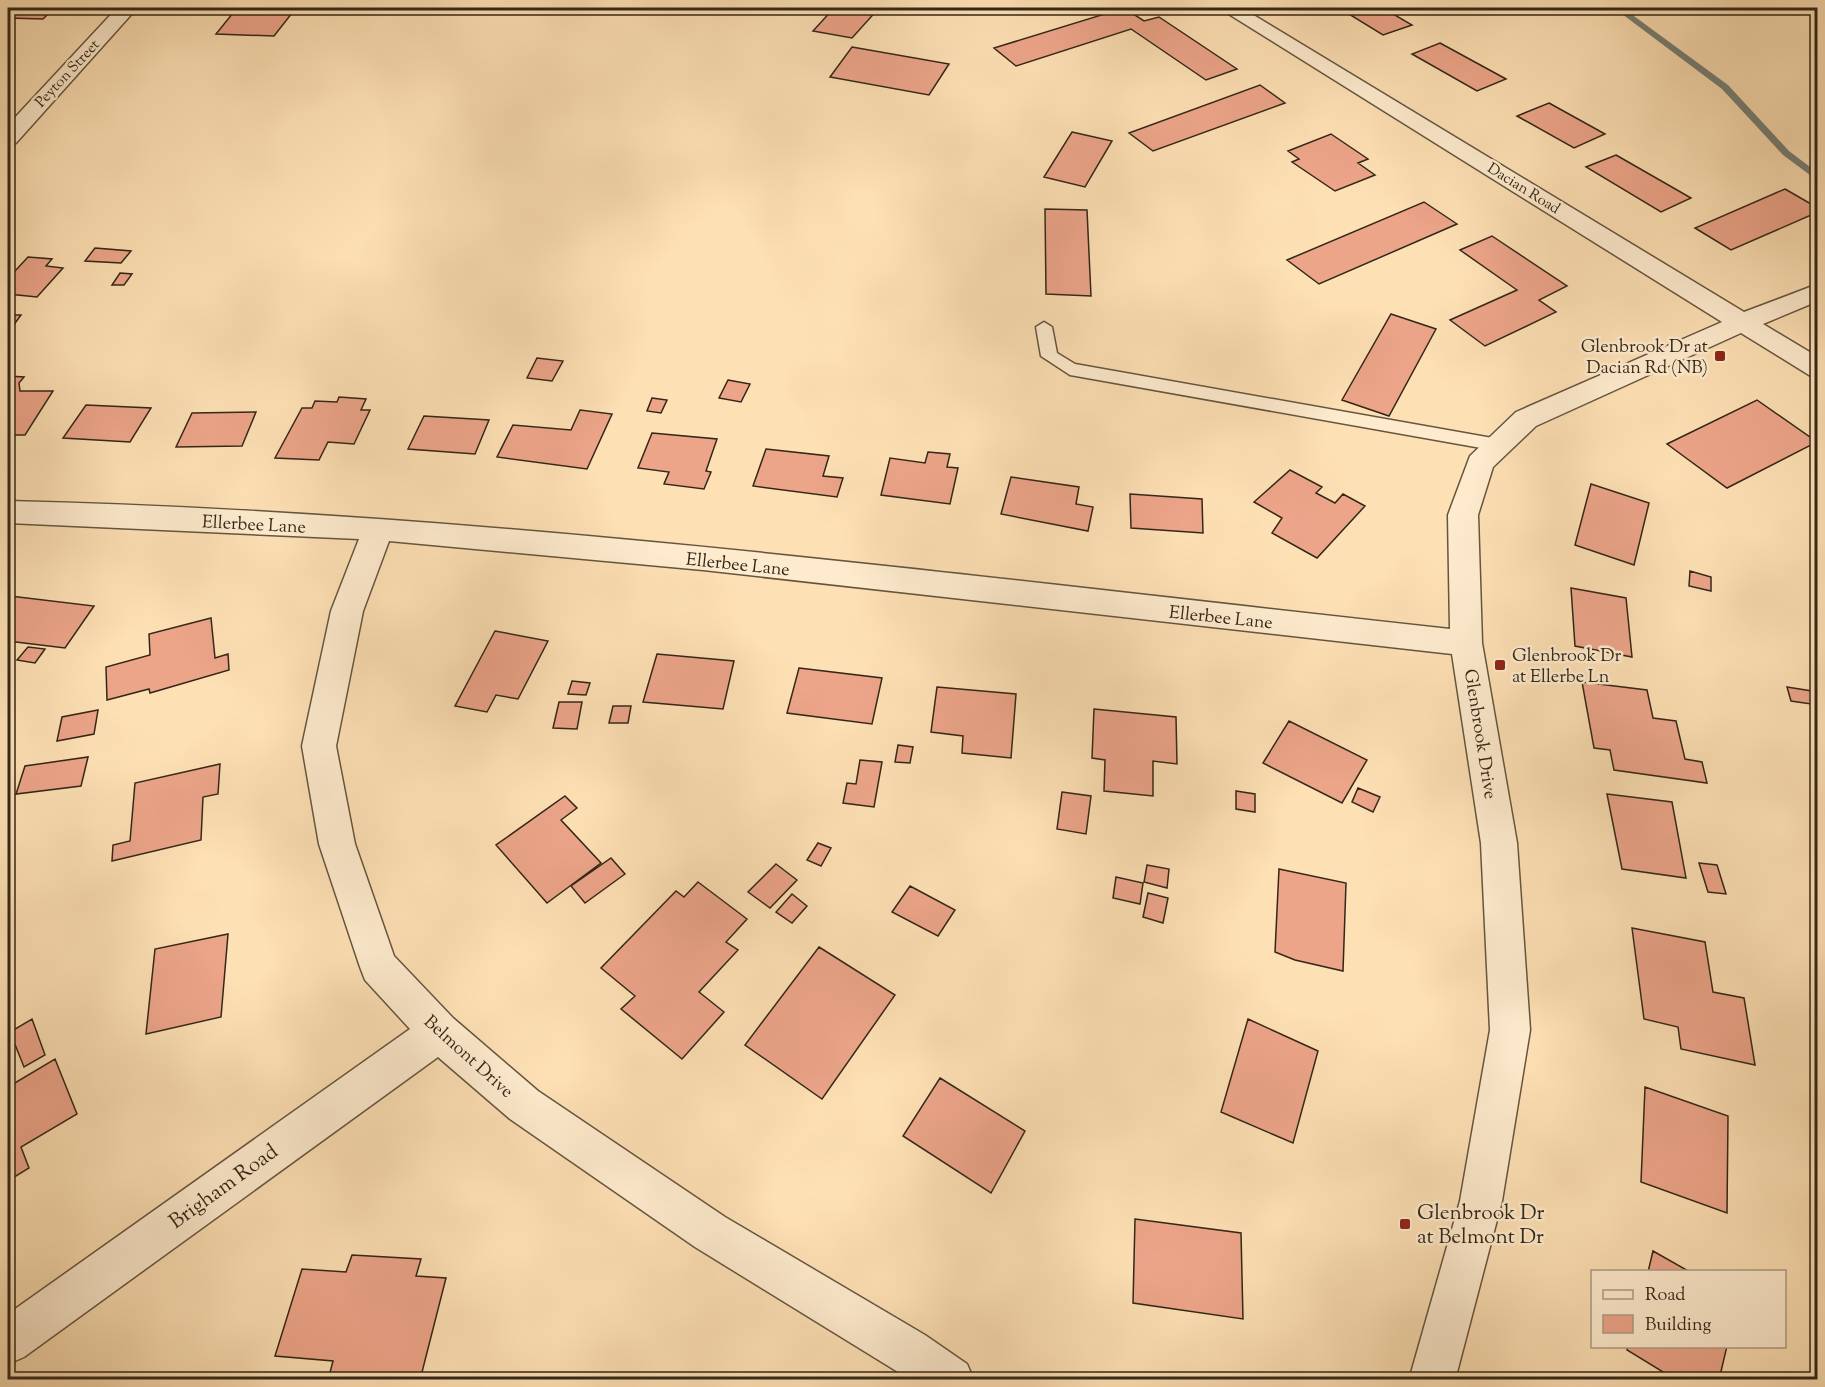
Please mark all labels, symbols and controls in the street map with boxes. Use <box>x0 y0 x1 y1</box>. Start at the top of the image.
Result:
street label: Peyton Street <box>31 35 105 113</box>
street label: Dacian Road <box>1483 159 1564 220</box>
place label: Glenbrook Dr at Dacian Rd (NB) <box>1581 335 1708 382</box>
marker: Glenbrook Dr at Dacian Rd (NB) <box>1713 349 1727 363</box>
street label: Ellerbee Lane <box>201 510 307 542</box>
street label: Ellerbee Lane <box>685 548 791 584</box>
street label: Ellerbee Lane <box>1168 601 1274 637</box>
place label: Glenbrook Dr at Ellerbe Ln <box>1512 644 1622 691</box>
marker: Glenbrook Dr at Ellerbe Ln <box>1493 658 1507 672</box>
street label: Glenbrook Drive <box>1456 667 1502 801</box>
street label: Belmont Drive <box>417 1010 518 1105</box>
street label: Brigham Road <box>163 1138 285 1237</box>
place label: Glenbrook Dr at Belmont Dr <box>1417 1199 1545 1253</box>
marker: Glenbrook Dr at Belmont Dr <box>1398 1217 1412 1231</box>
legend <box>1591 1270 1786 1348</box>
text: Road <box>1645 1283 1685 1309</box>
text: Building <box>1645 1313 1711 1339</box>

